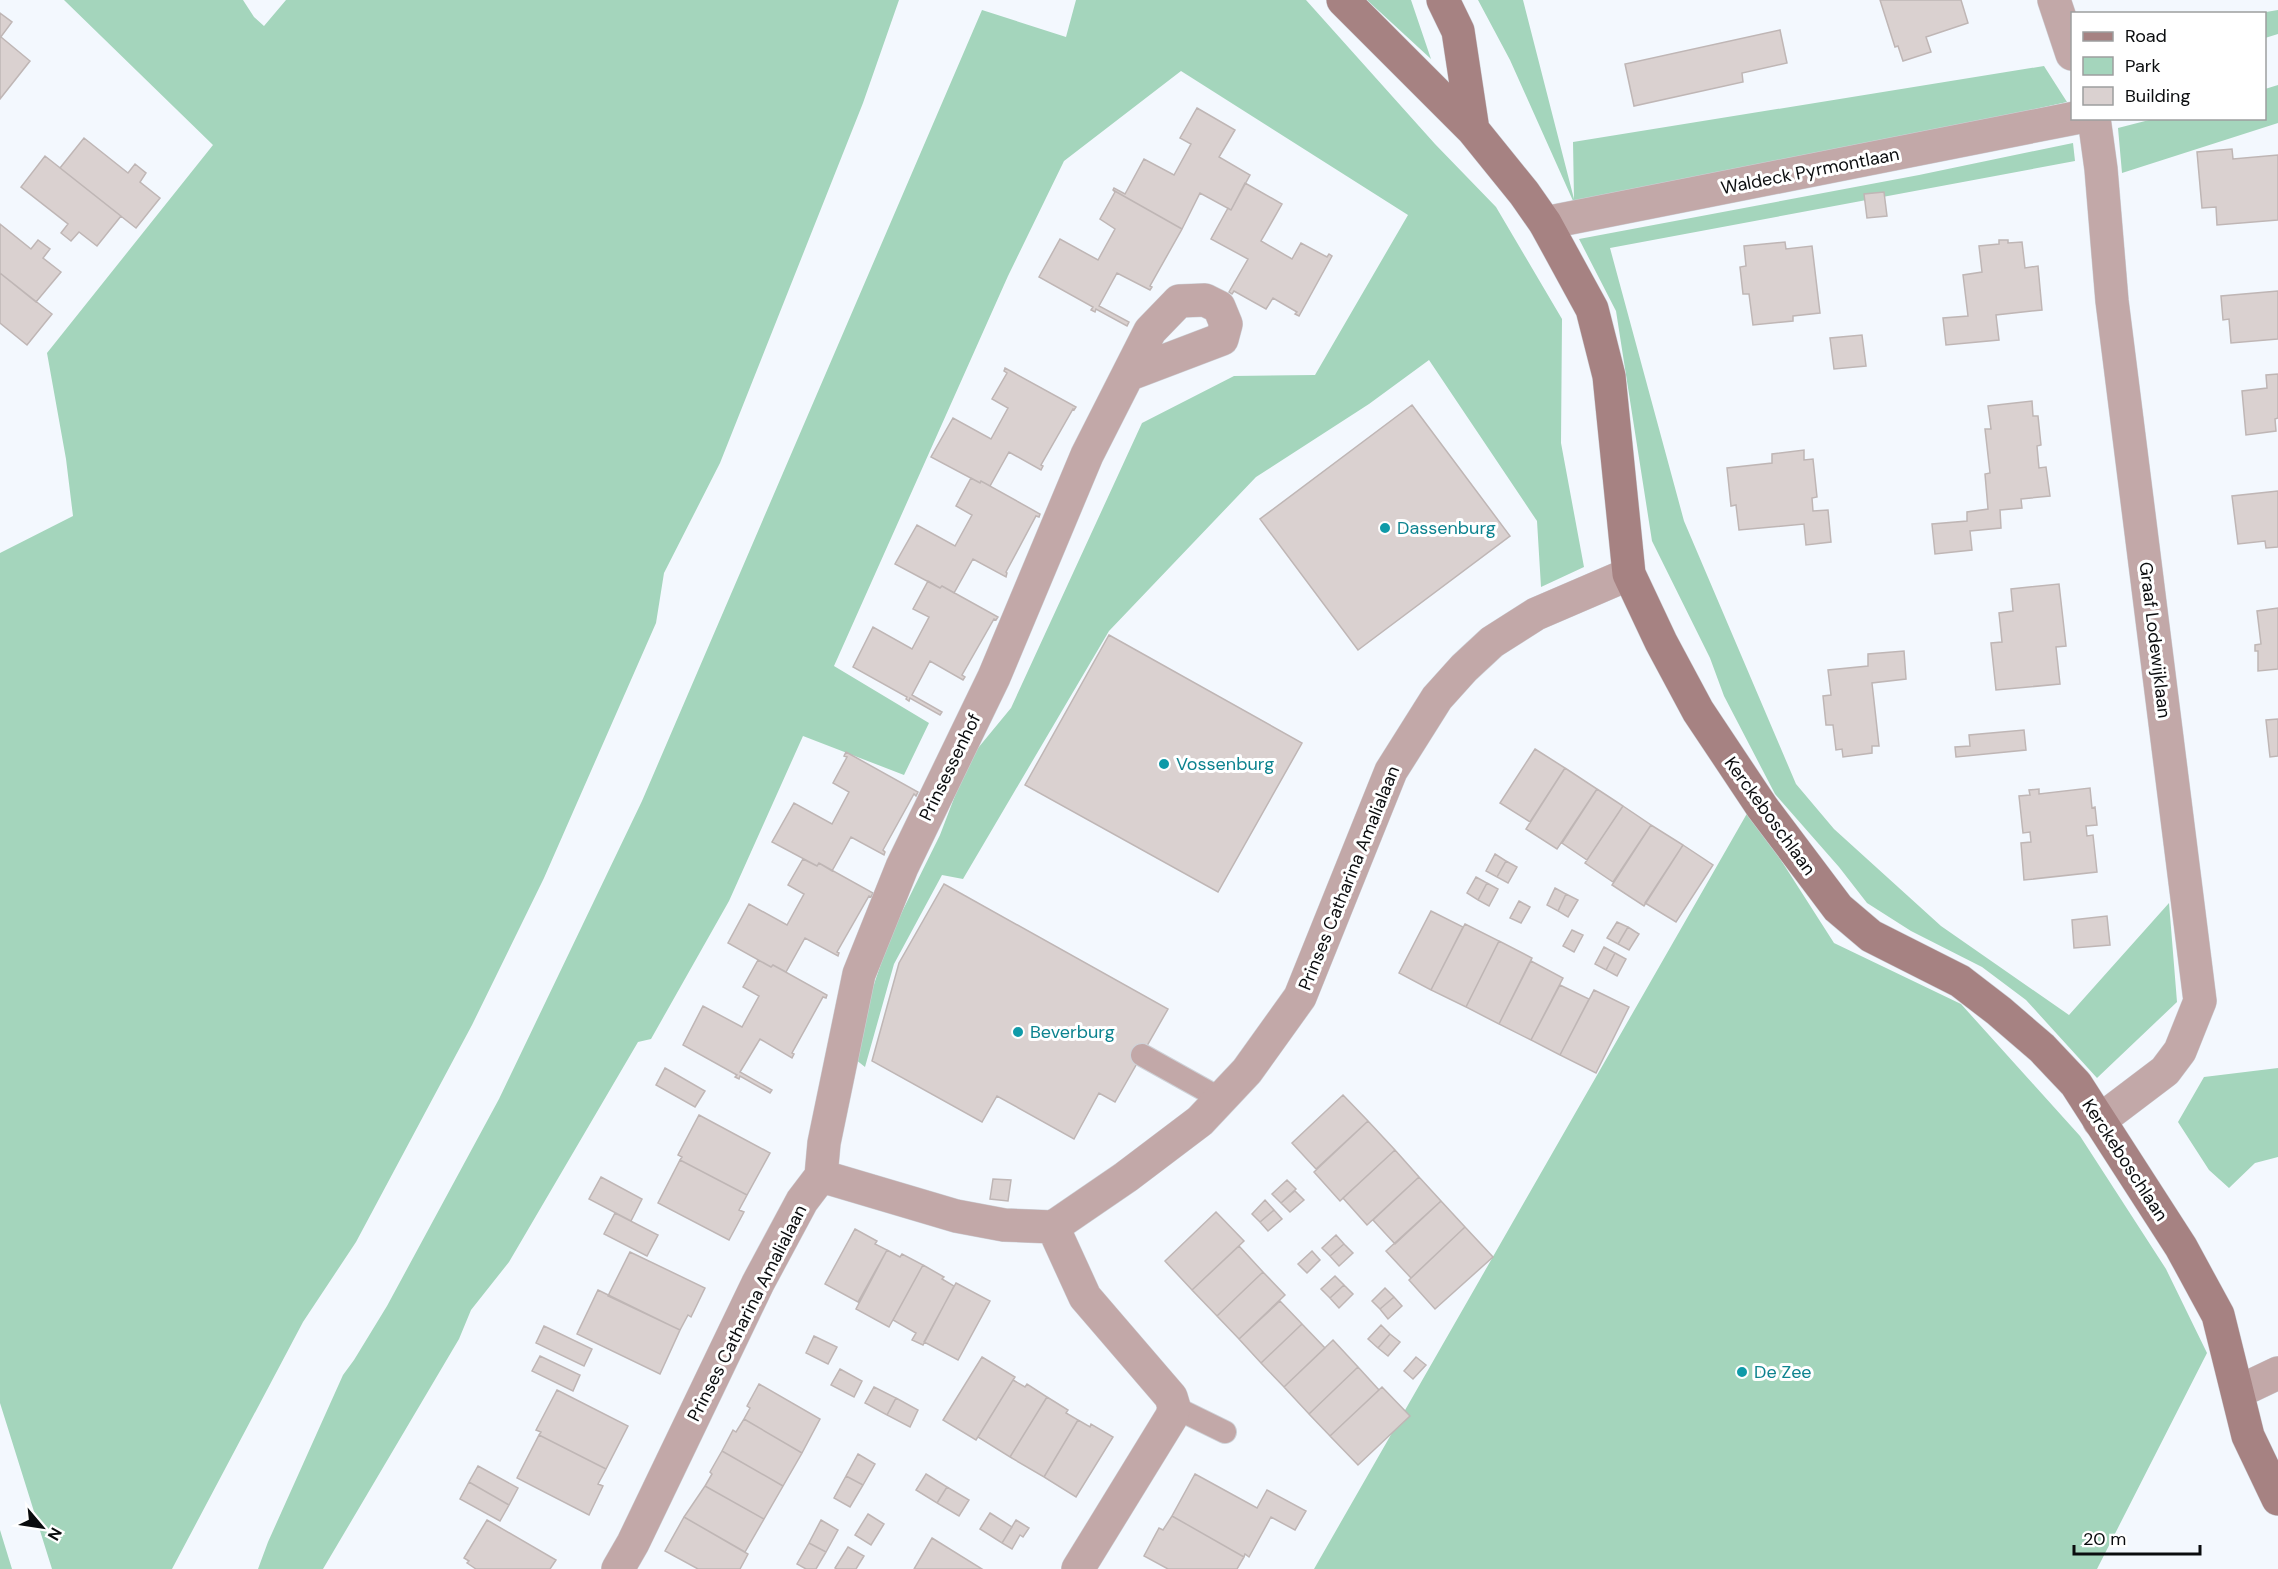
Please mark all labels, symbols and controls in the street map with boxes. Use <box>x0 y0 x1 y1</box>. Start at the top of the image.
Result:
legend <box>2071 12 2266 120</box>
text: Road <box>2125 24 2167 48</box>
text: Park <box>2125 54 2161 78</box>
text: Building <box>2125 84 2190 108</box>
street label: Waldeck Pyrmontlaan <box>1719 142 1901 200</box>
place label: Dassenburg <box>1397 516 1496 540</box>
marker: Dassenburg <box>1378 521 1392 535</box>
street label: Graaf Lodewijklaan <box>2134 561 2176 719</box>
street label: Prinsessenhof <box>914 709 986 825</box>
place label: Vossenburg <box>1176 752 1274 776</box>
street label: Kerckeboschlaan <box>1719 752 1821 880</box>
marker: Vossenburg <box>1157 757 1171 771</box>
street label: Prinses Catharina Amalialaan <box>1293 762 1405 994</box>
place label: Beverburg <box>1030 1020 1115 1044</box>
marker: Beverburg <box>1011 1025 1025 1039</box>
street label: Kerckeboschlaan <box>2077 1094 2173 1226</box>
street label: Prinses Catharina Amalialaan <box>682 1201 812 1425</box>
place label: De Zee <box>1754 1360 1812 1384</box>
marker: De Zee <box>1735 1365 1749 1379</box>
north arrow <box>12 1497 72 1557</box>
scale bar <box>2074 1518 2200 1556</box>
text: N <box>43 1524 67 1544</box>
text: 20 m <box>2083 1527 2126 1551</box>

